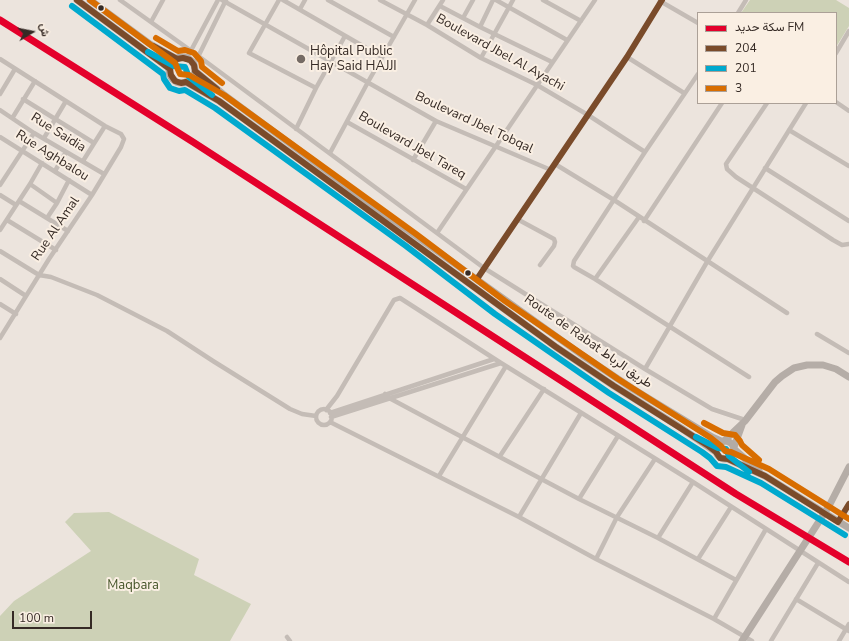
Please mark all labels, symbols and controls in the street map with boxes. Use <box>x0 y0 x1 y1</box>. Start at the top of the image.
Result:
unlabelled marker <box>96 3 106 13</box>
street label: Boulevard Jbel Al Ayachi <box>433 11 567 95</box>
north arrow <box>12 12 52 52</box>
legend <box>697 12 837 104</box>
text: سكة حديد FM <box>735 19 804 35</box>
text: ش <box>36 22 53 38</box>
text: 204 <box>735 40 757 56</box>
place label: Hôpital Public Hay Said HAJJI <box>310 44 397 75</box>
marker: Hôpital Public Hay Said HAJJI <box>295 53 307 65</box>
text: 201 <box>735 60 757 76</box>
text: 3 <box>735 80 742 96</box>
street label: Boulevard Jbel Tobqal <box>412 89 536 157</box>
street label: Boulevard Jbel Tareq <box>355 109 469 183</box>
street label: Rue Saidia <box>28 110 88 156</box>
street label: Rue Aghbalou <box>12 127 92 185</box>
street label: Rue Al Amal <box>29 194 83 264</box>
unlabelled marker <box>463 268 473 278</box>
street label: Route de Rabat طريق الرباط <box>521 292 655 392</box>
park label: Maqbara <box>107 578 159 594</box>
scale bar <box>14 603 94 629</box>
text: 100 m <box>19 610 54 626</box>

